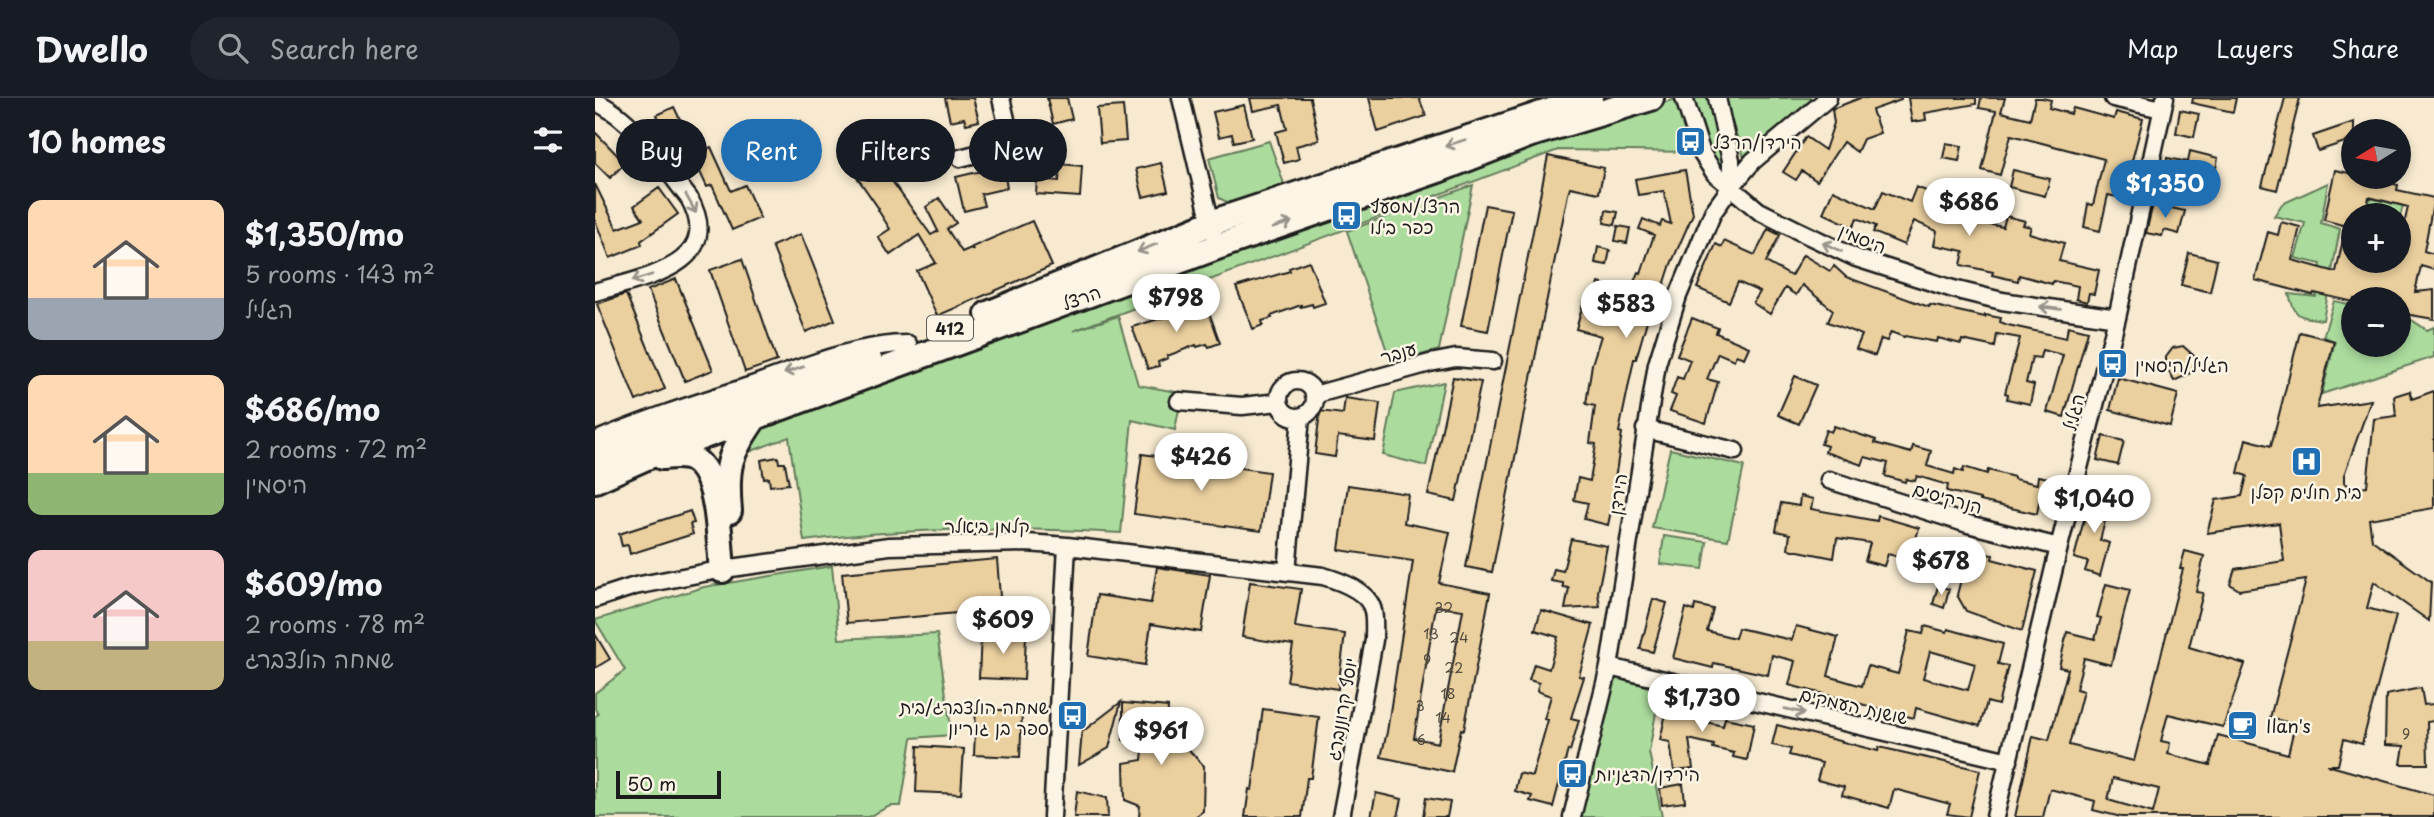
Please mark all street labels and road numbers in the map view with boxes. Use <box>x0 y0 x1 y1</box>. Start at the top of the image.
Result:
street label: היסמין <box>1835 216 1891 260</box>
street label: הרצל <box>1058 278 1104 316</box>
road number: 412 <box>927 316 973 340</box>
street label: ענבר <box>1377 334 1419 370</box>
street label: הגליל <box>2055 390 2091 434</box>
street label: הירדן <box>1601 471 1633 517</box>
street label: הנרקיסים <box>1910 474 1986 520</box>
street label: קלמן ביאלר <box>944 512 1030 539</box>
street label: יוסף קרוננברג <box>1319 655 1363 763</box>
street label: שושנת העמקים <box>1797 679 1911 731</box>

